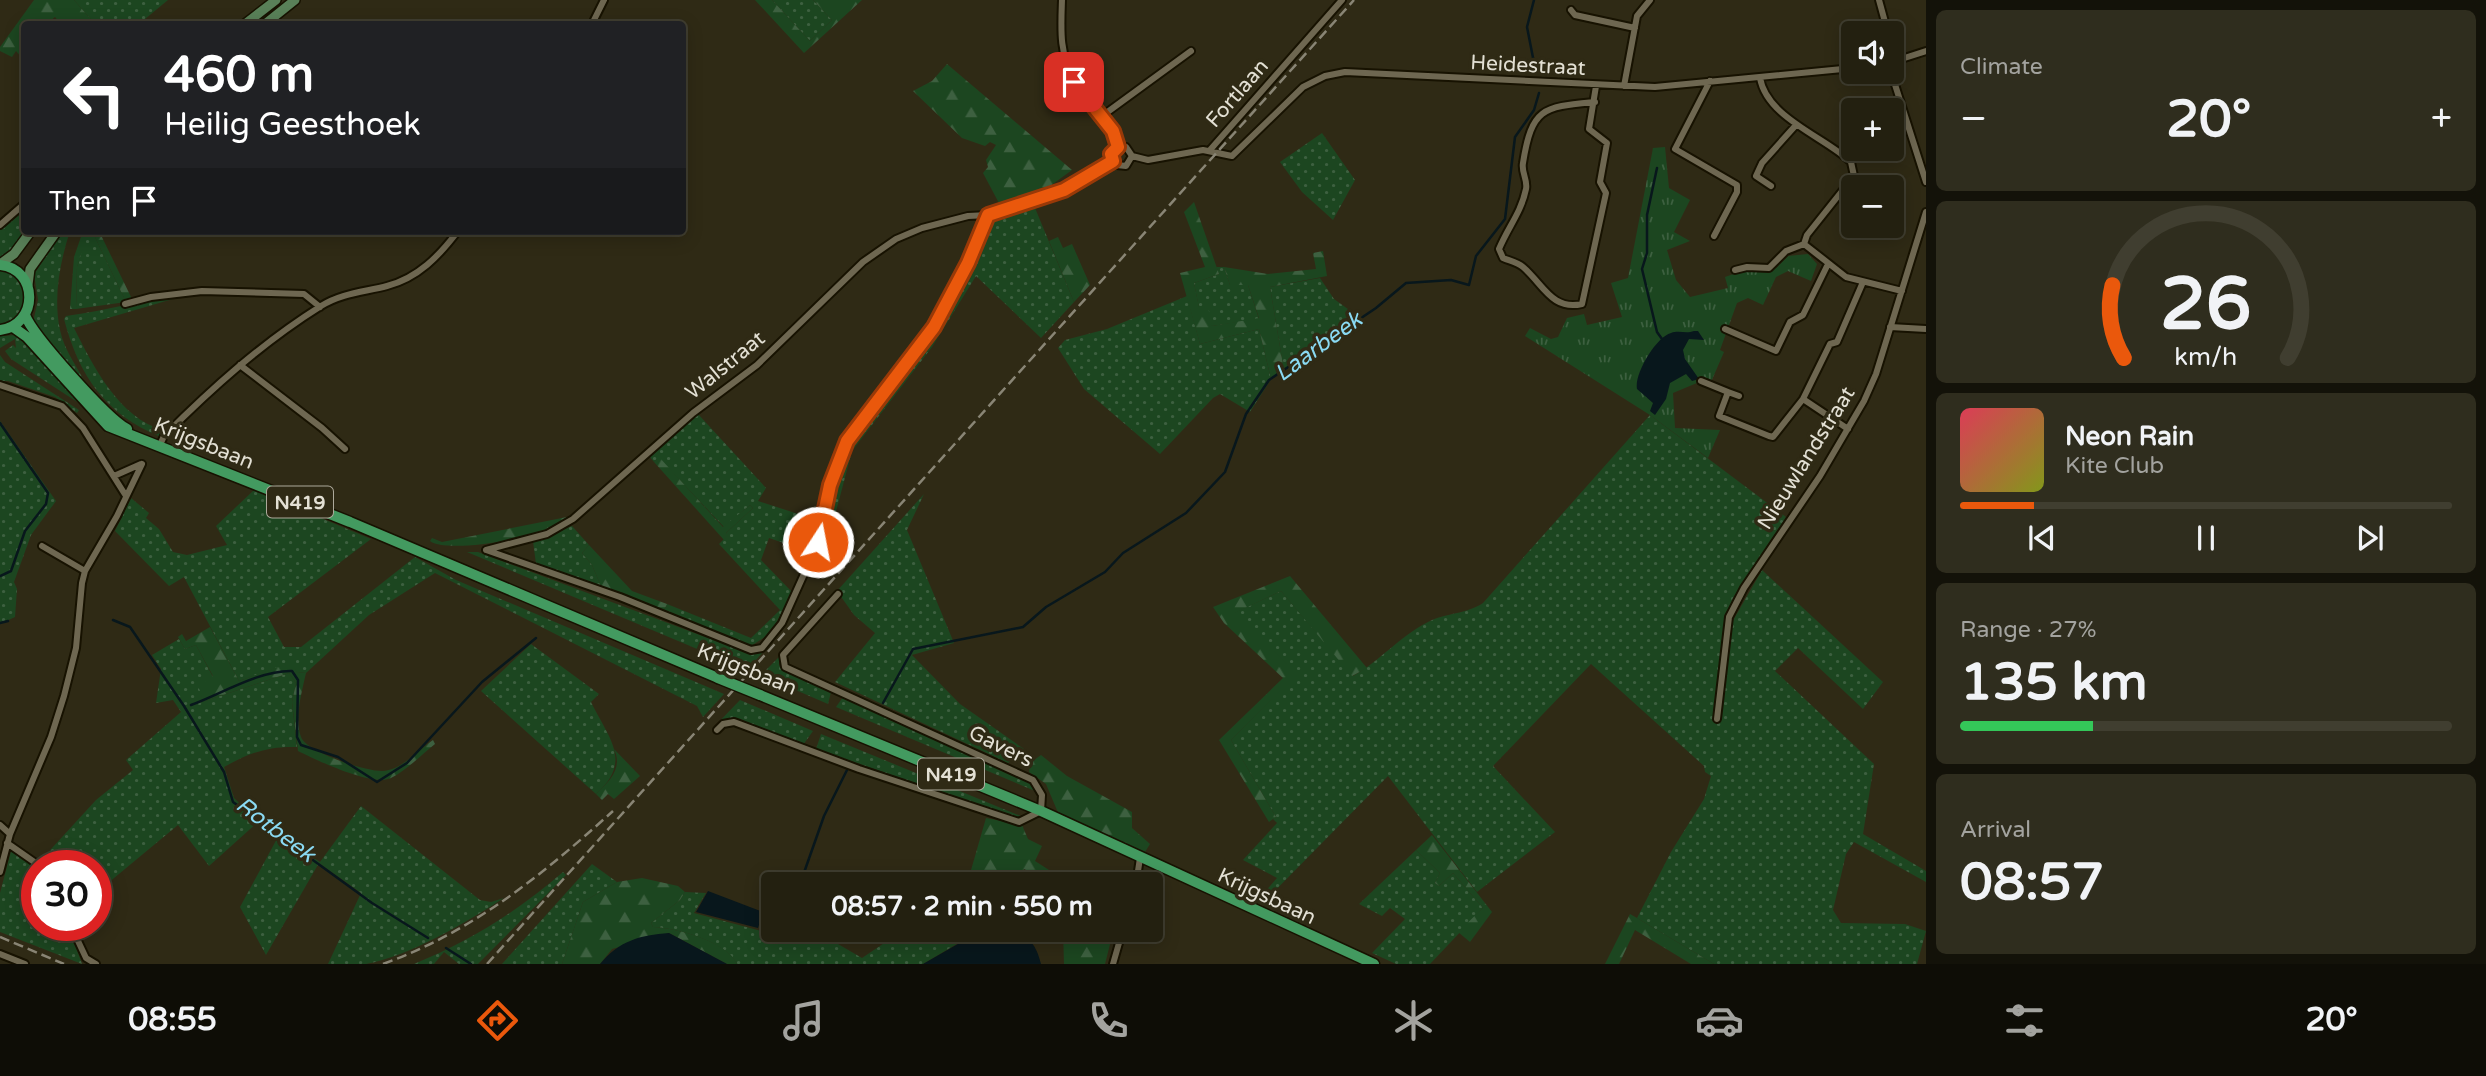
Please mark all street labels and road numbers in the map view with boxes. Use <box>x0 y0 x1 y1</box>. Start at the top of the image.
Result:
street label: Heidestraat <box>1470 50 1586 81</box>
street label: Fortlaan <box>1201 54 1274 133</box>
street label: Walstraat <box>681 326 770 405</box>
street label: Nieuwlandstraat <box>1752 382 1860 534</box>
street label: Krijgsbaan <box>150 412 257 475</box>
road number: N419 <box>267 486 333 517</box>
street label: Krijgsbaan <box>693 638 800 701</box>
street label: Gavers <box>965 720 1037 773</box>
road number: N419 <box>918 758 984 790</box>
street label: Krijgsbaan <box>1214 863 1320 930</box>

